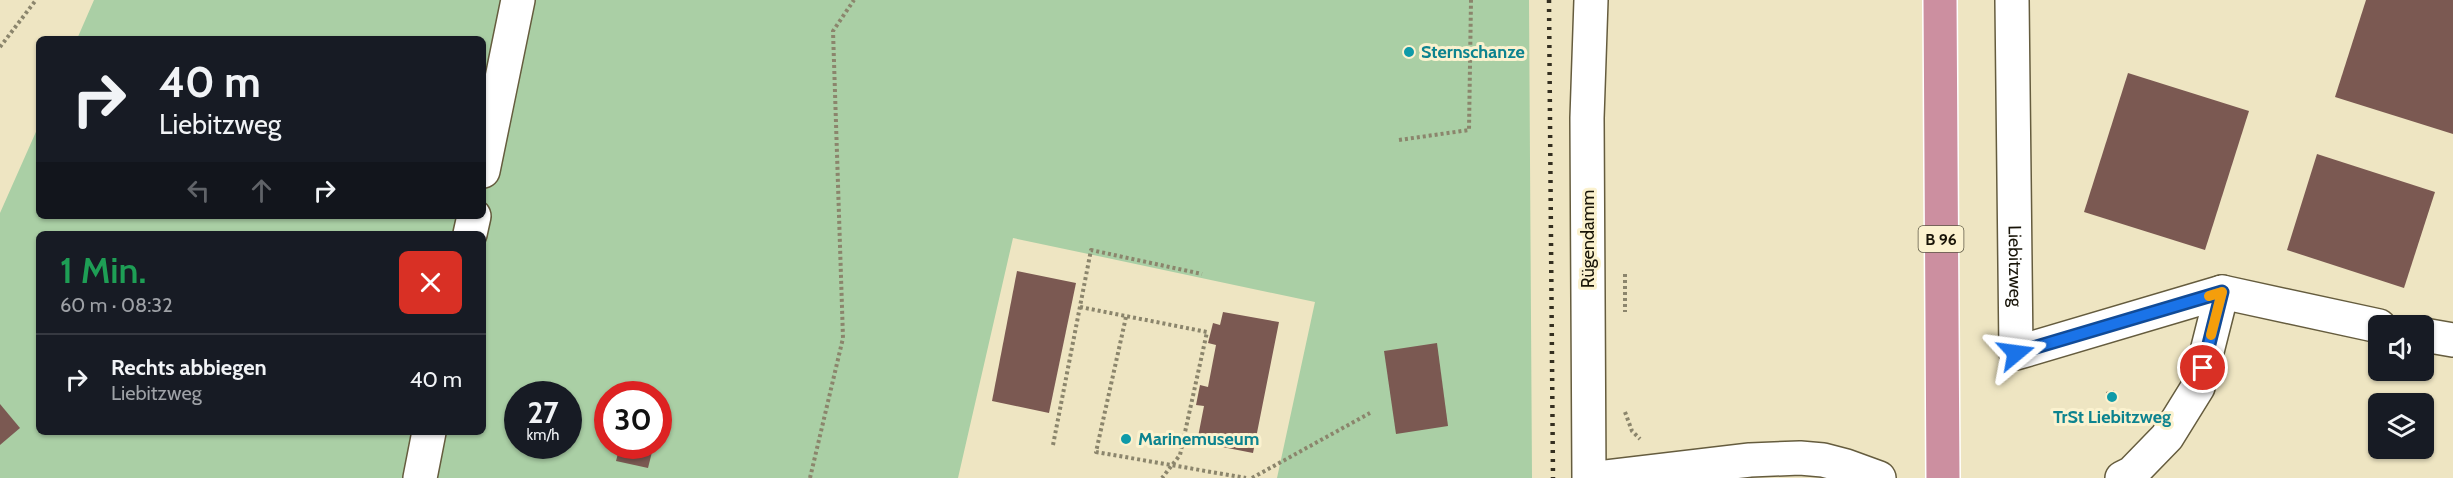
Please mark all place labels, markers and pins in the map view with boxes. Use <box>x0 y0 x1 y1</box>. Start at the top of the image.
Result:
place label: Sternschanze <box>1421 41 1525 63</box>
marker: Sternschanze <box>1402 45 1416 59</box>
pin <box>2177 342 2228 393</box>
marker: TrSt Liebitzweg <box>2105 390 2119 404</box>
place label: TrSt Liebitzweg <box>2053 406 2171 428</box>
place label: Marinemuseum <box>1138 428 1259 450</box>
marker: Marinemuseum <box>1119 432 1133 446</box>

